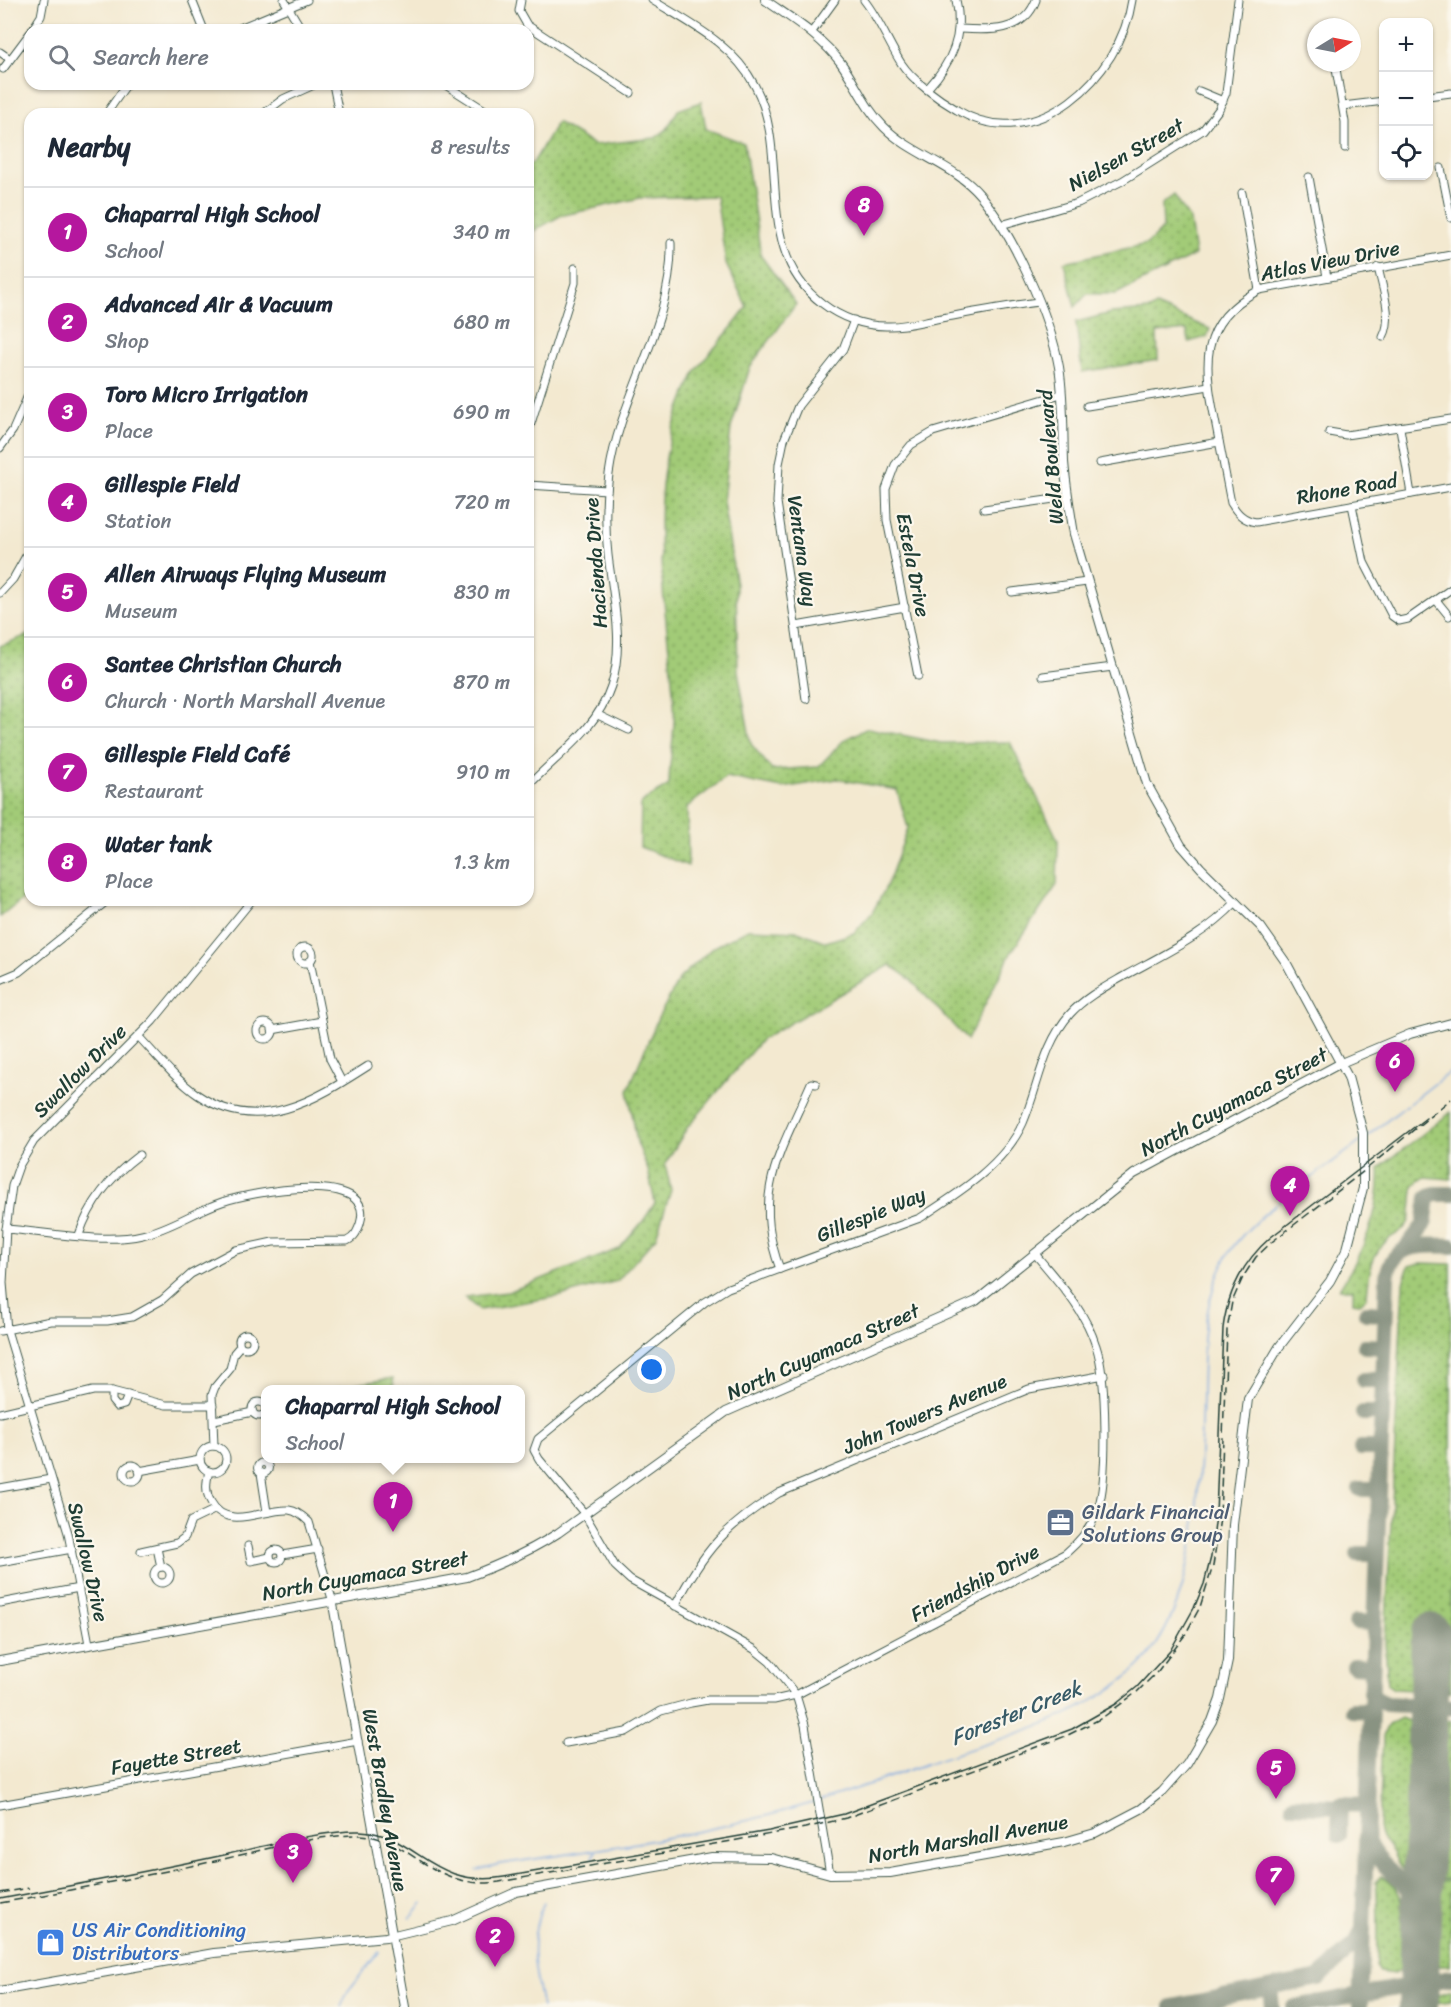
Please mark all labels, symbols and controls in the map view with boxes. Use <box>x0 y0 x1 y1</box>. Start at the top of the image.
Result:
north arrow <box>1307 18 1361 72</box>
map controls <box>1379 18 1433 180</box>
button: + <box>1379 18 1433 72</box>
search box <box>24 24 534 90</box>
text: Search here <box>93 38 209 77</box>
icon: search <box>45 41 78 74</box>
button: − <box>1379 72 1433 126</box>
street label: Nielsen Street <box>1061 108 1191 201</box>
text: Nearby <box>48 124 130 170</box>
button: locate <box>1379 126 1433 180</box>
text: 8 results <box>431 130 510 165</box>
pin: 8 <box>844 186 884 236</box>
text: Chaparral High School <box>105 195 320 234</box>
text: 1 <box>63 215 72 250</box>
text: 340 m <box>453 215 510 250</box>
street label: Atlas View Drive <box>1256 230 1403 292</box>
text: School <box>105 234 164 269</box>
text: Advanced Air & Vacuum <box>105 285 333 324</box>
text: 2 <box>62 305 73 340</box>
text: 680 m <box>453 305 510 340</box>
text: Shop <box>105 324 149 359</box>
text: Toro Micro Irrigation <box>105 375 308 414</box>
street label: Weld Boulevard <box>1028 387 1074 526</box>
text: 3 <box>62 395 73 430</box>
text: 690 m <box>453 395 510 430</box>
text: Place <box>105 414 153 449</box>
street label: Rhone Road <box>1294 463 1402 515</box>
text: Gillespie Field <box>105 465 239 504</box>
text: 4 <box>61 485 74 520</box>
text: 720 m <box>454 485 510 520</box>
street label: Ventana Way <box>777 493 827 610</box>
street label: Hacienda Drive <box>574 496 618 629</box>
text: Station <box>105 504 171 539</box>
street label: Estela Drive <box>886 510 940 620</box>
text: Allen Airways Flying Museum <box>105 555 386 594</box>
text: 5 <box>61 575 74 610</box>
text: 830 m <box>454 575 510 610</box>
text: Museum <box>105 594 178 629</box>
text: Santee Christian Church <box>105 645 342 684</box>
text: 6 <box>62 665 73 700</box>
text: 870 m <box>453 665 510 700</box>
text: Church · North Marshall Avenue <box>105 684 385 719</box>
text: Gillespie Field Café <box>105 735 290 774</box>
text: 7 <box>62 755 73 790</box>
text: 910 m <box>456 755 510 790</box>
text: Restaurant <box>105 774 204 809</box>
text: Water tank <box>105 825 212 864</box>
text: 8 <box>61 845 74 880</box>
text: 1.3 km <box>453 845 510 880</box>
text: Place <box>105 864 153 899</box>
street label: Swallow Drive <box>24 1015 136 1127</box>
street label: North Cuyamaca Street <box>1134 1037 1335 1166</box>
pin: 6 <box>1376 1042 1414 1092</box>
pin: 4 <box>1270 1166 1310 1216</box>
street label: Gillespie Way <box>811 1177 932 1253</box>
street label: North Cuyamaca Street <box>721 1293 926 1410</box>
your location <box>637 1355 666 1384</box>
street label: John Towers Avenue <box>837 1364 1013 1465</box>
popup <box>261 1385 525 1463</box>
text: Chaparral High School <box>286 1387 501 1426</box>
text: School <box>286 1426 345 1461</box>
pin: 1 <box>374 1482 412 1532</box>
place label: Gildark Financial Solutions Group <box>1082 1495 1231 1553</box>
street label: Swallow Drive <box>57 1498 119 1626</box>
office icon: Gildark Financial Solutions Group <box>1045 1507 1077 1539</box>
street label: Friendship Drive <box>904 1534 1046 1632</box>
street label: North Cuyamaca Street <box>259 1541 472 1611</box>
water label: Forester Creek <box>945 1669 1089 1757</box>
street label: West Bradley Avenue <box>352 1706 418 1895</box>
street label: Fayette Street <box>108 1728 244 1786</box>
pin: 5 <box>1256 1750 1296 1799</box>
street label: North Marshall Avenue <box>865 1804 1071 1874</box>
pin: 3 <box>274 1834 312 1883</box>
pin: 7 <box>1256 1856 1294 1906</box>
place label: US Air Conditioning Distributors <box>72 1913 246 1971</box>
pin: 2 <box>476 1918 514 1967</box>
shop icon: US Air Conditioning Distributors <box>35 1926 67 1958</box>

